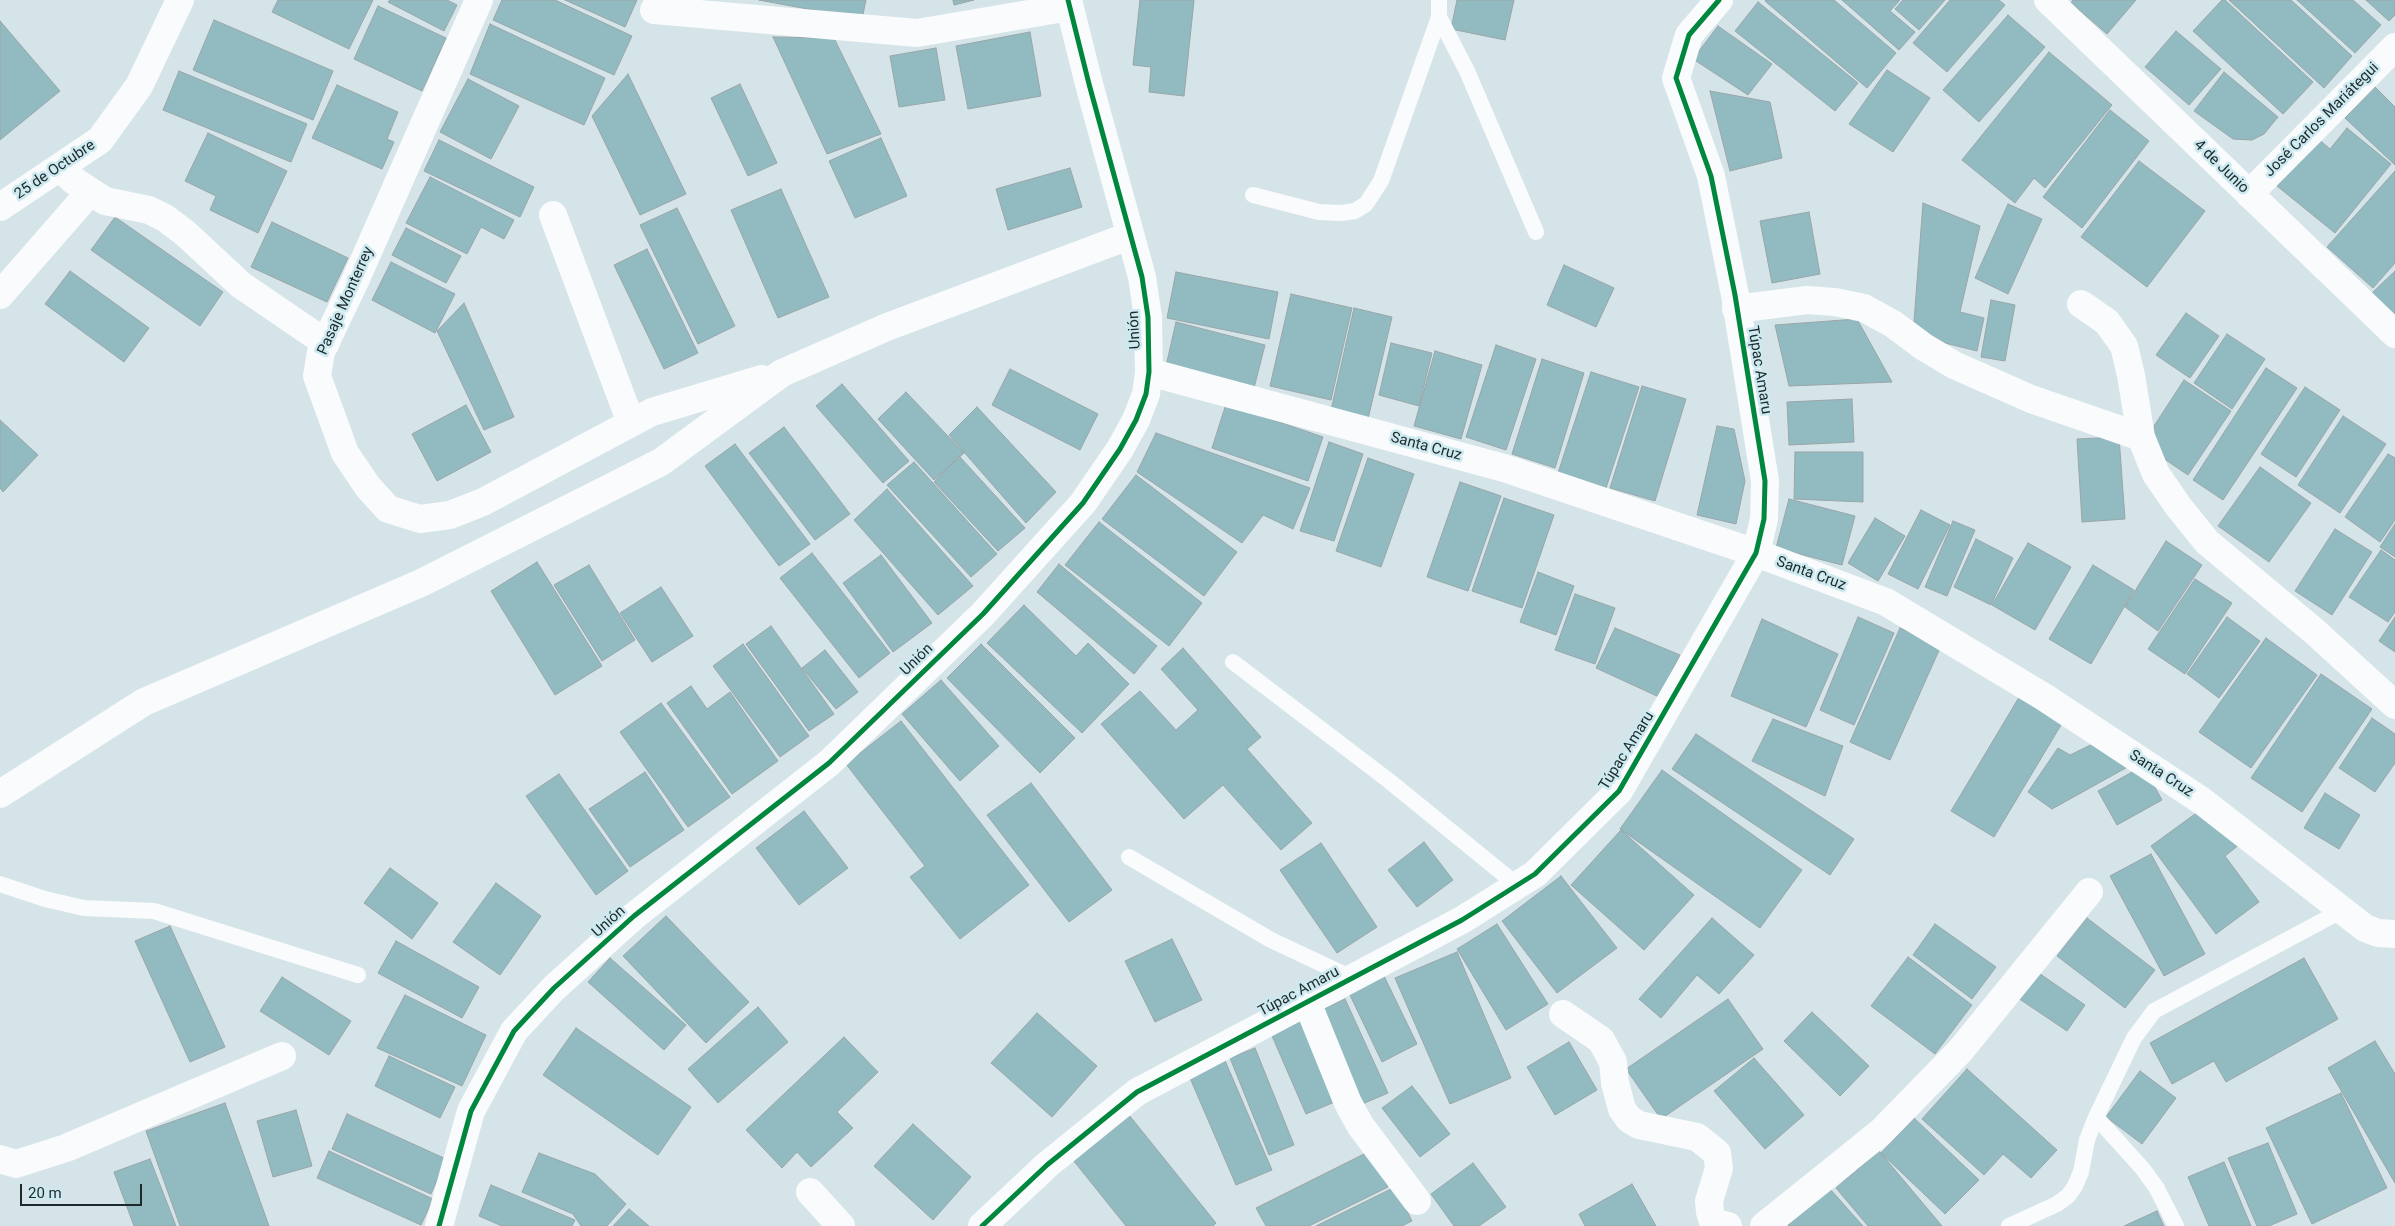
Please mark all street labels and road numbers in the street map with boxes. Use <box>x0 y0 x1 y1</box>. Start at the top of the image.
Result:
street label: José Carlos Mariátegui <box>2261 59 2383 181</box>
street label: 25 de Octubre <box>11 136 99 204</box>
street label: 4 de Junio <box>2190 136 2252 198</box>
street label: Pasaje Monterrey <box>314 244 378 358</box>
street label: Unión <box>1125 310 1145 350</box>
street label: Túpac Amaru <box>1743 325 1775 415</box>
street label: Santa Cruz <box>1389 429 1463 465</box>
street label: Santa Cruz <box>1774 553 1848 595</box>
street label: Unión <box>897 640 937 680</box>
street label: Túpac Amaru <box>1596 708 1658 794</box>
street label: Santa Cruz <box>2126 747 2196 801</box>
street label: Unión <box>589 902 629 942</box>
street label: Túpac Amaru <box>1255 963 1343 1021</box>

